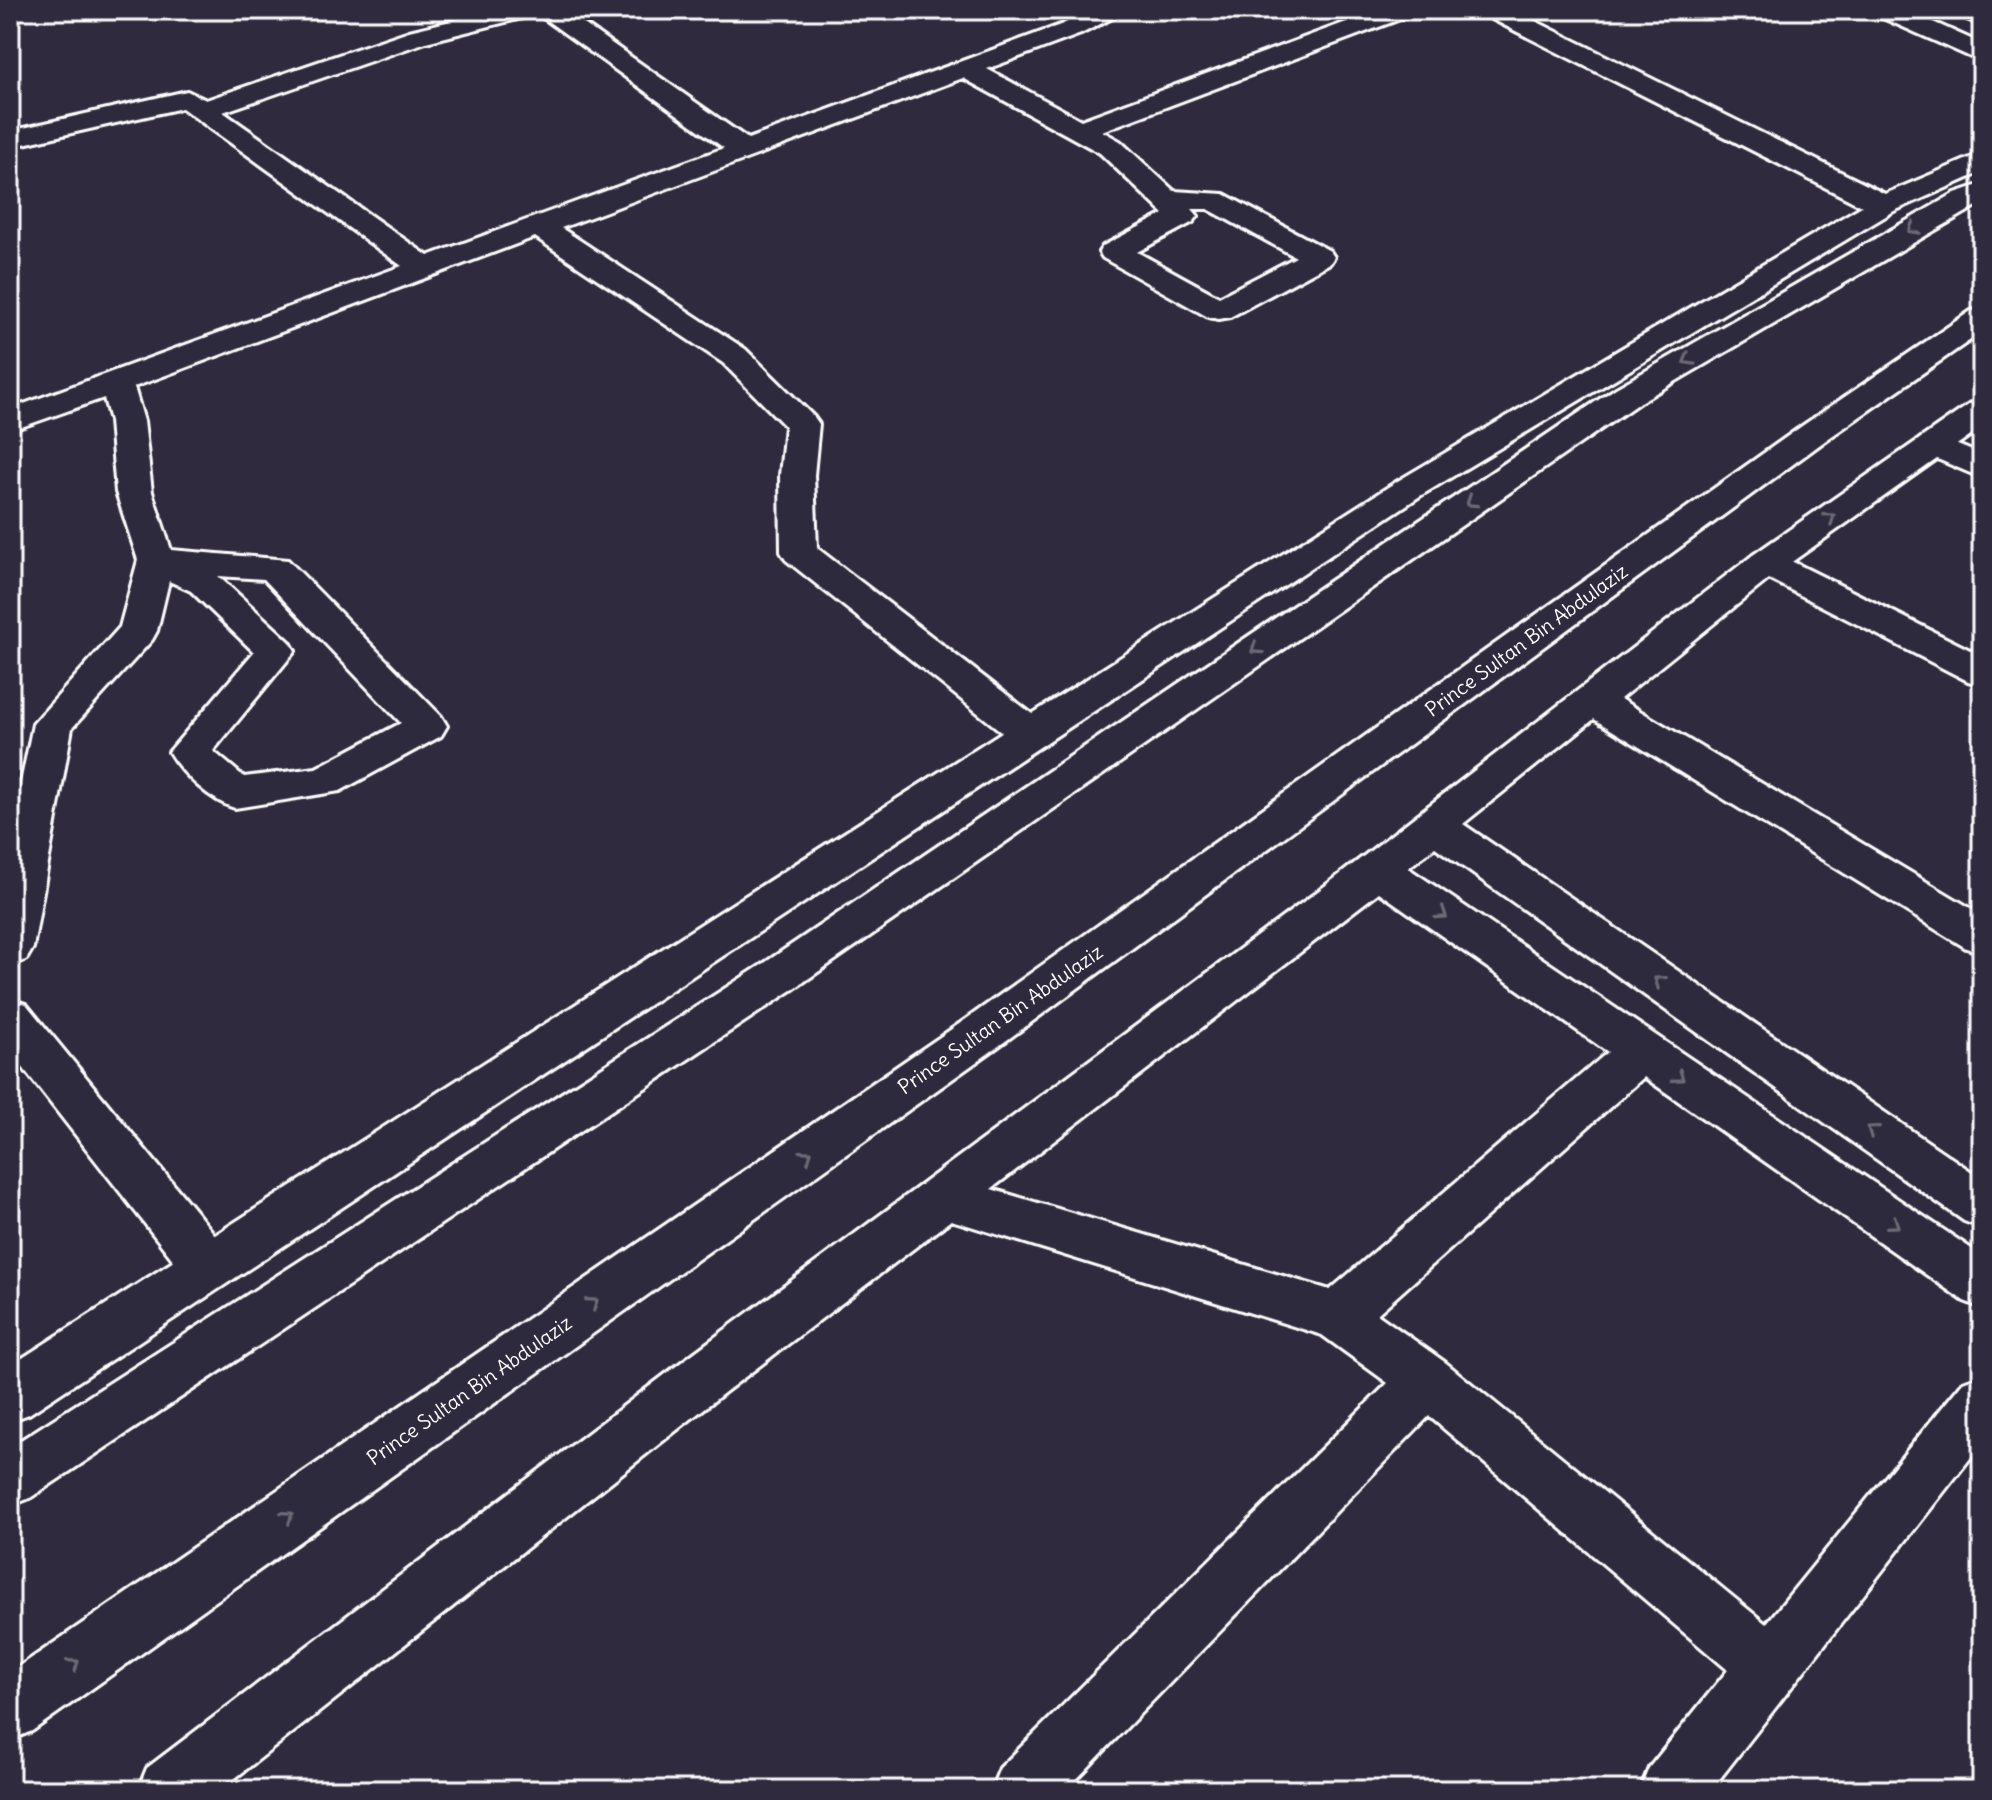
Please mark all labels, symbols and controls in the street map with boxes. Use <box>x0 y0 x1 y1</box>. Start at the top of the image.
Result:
one-way arrow <box>1907 219 1922 235</box>
one-way arrow <box>1682 350 1697 366</box>
one-way arrow <box>1465 492 1480 507</box>
one-way arrow <box>1821 513 1835 528</box>
street label: Prince Sultan Bin Abdulaziz <box>1420 558 1632 722</box>
one-way arrow <box>1251 639 1265 654</box>
one-way arrow <box>1434 904 1448 919</box>
street label: Prince Sultan Bin Abdulaziz <box>893 939 1107 1099</box>
one-way arrow <box>1653 976 1667 991</box>
one-way arrow <box>1671 1067 1685 1082</box>
one-way arrow <box>1866 1125 1880 1140</box>
one-way arrow <box>798 1150 812 1165</box>
one-way arrow <box>1885 1214 1899 1229</box>
one-way arrow <box>585 1298 599 1313</box>
street label: Prince Sultan Bin Abdulaziz <box>362 1310 576 1470</box>
one-way arrow <box>279 1511 293 1526</box>
one-way arrow <box>66 1659 80 1674</box>

